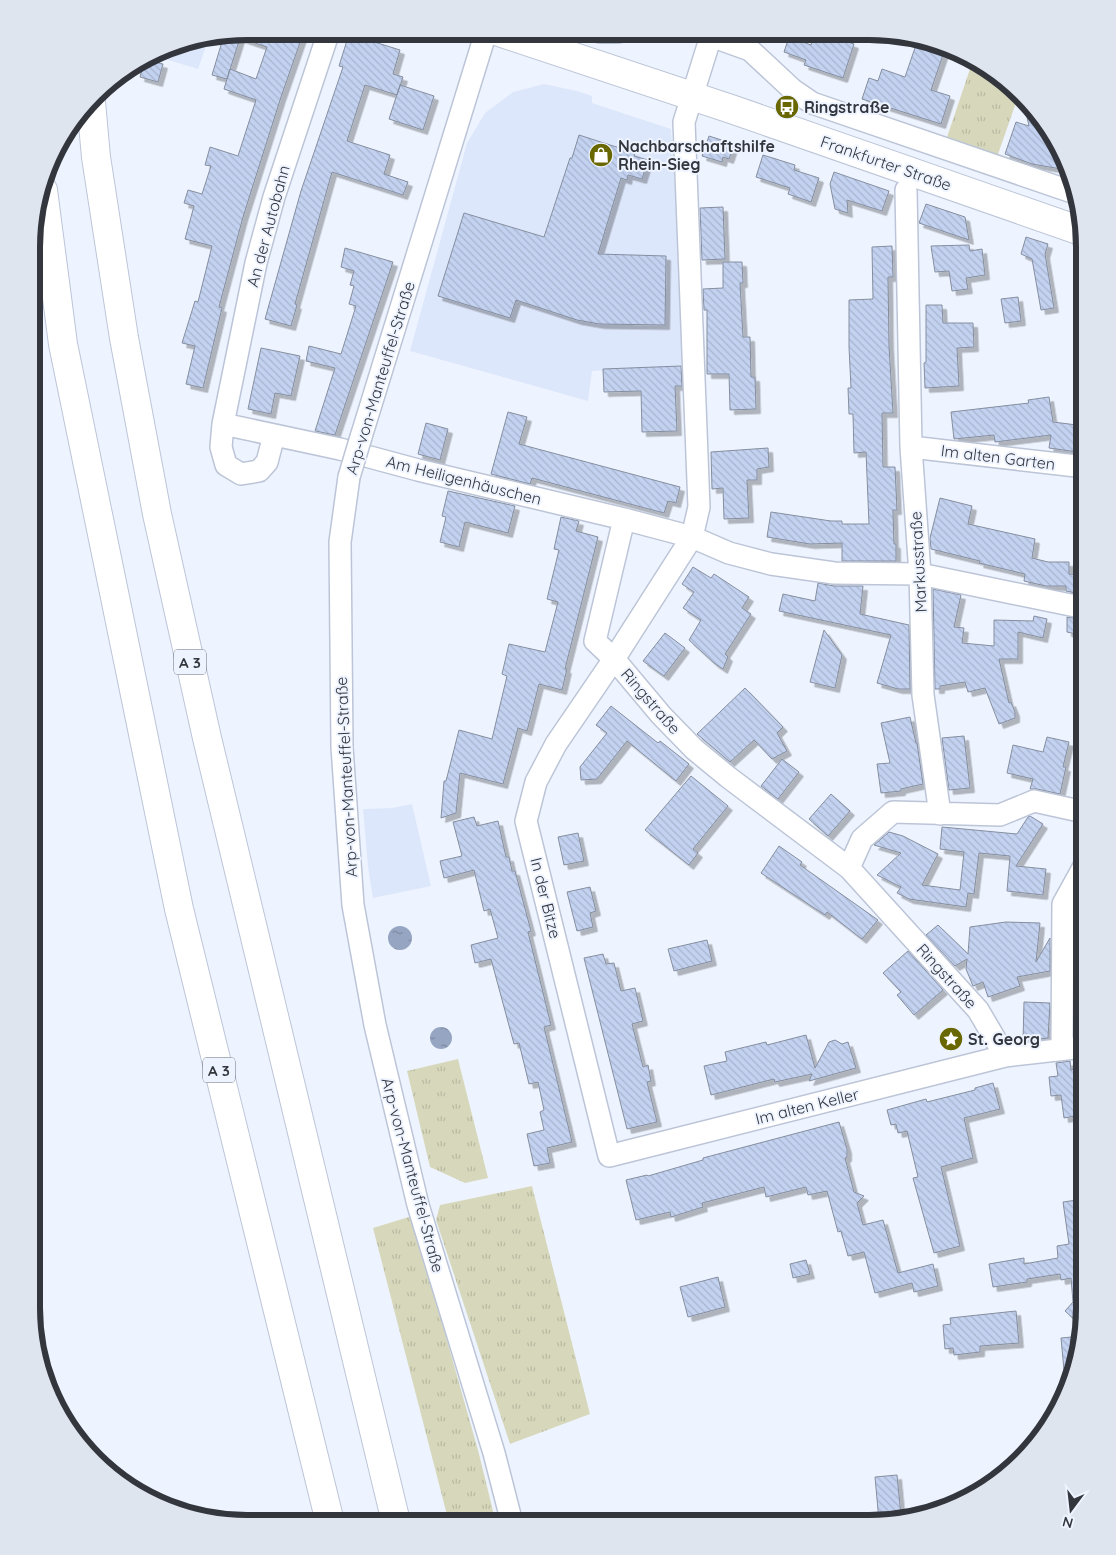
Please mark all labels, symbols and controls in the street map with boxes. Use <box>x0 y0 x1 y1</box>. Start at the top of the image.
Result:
bus stop icon: Ringstraße <box>774 94 800 120</box>
place label: Ringstraße <box>804 97 890 117</box>
street label: Frankfurter Straße <box>818 131 954 195</box>
place label: Nachbarschaftshilfe Rhein-Sieg <box>618 136 775 174</box>
shop icon: Nachbarschaftshilfe Rhein-Sieg <box>588 142 614 168</box>
street label: An der Autobahn <box>242 163 294 289</box>
street label: Arp-von-Manteuffel-Straße <box>341 279 419 477</box>
street label: Im alten Garten <box>940 440 1056 474</box>
street label: Am Heiligenhäuschen <box>384 451 544 509</box>
street label: Markusstraße <box>905 511 931 613</box>
road number: A 3 <box>174 650 206 674</box>
street label: Ringstraße <box>617 664 685 738</box>
street label: Arp-von-Manteuffel-Straße <box>331 676 361 878</box>
street label: In der Bitze <box>526 855 566 941</box>
street label: Ringstraße <box>913 939 981 1013</box>
place icon: St. Georg <box>938 1026 964 1052</box>
place label: St. Georg <box>968 1029 1040 1049</box>
road number: A 3 <box>203 1058 235 1082</box>
street label: Arp-von-Manteuffel-Straße <box>377 1075 449 1275</box>
street label: Im alten Keller <box>753 1083 861 1129</box>
north arrow <box>1046 1485 1096 1535</box>
text: N <box>1060 1513 1075 1533</box>

